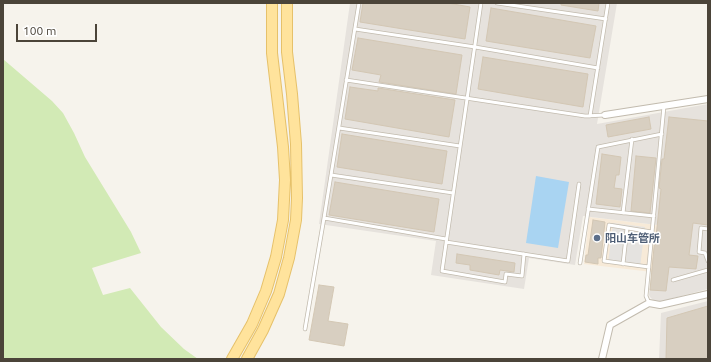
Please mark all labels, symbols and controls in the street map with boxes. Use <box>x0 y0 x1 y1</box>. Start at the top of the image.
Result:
scale bar <box>18 16 99 42</box>
text: 100 m <box>23 24 56 37</box>
place label: 阳山车管所 <box>605 231 660 245</box>
marker: 阳山车管所 <box>592 233 602 243</box>

